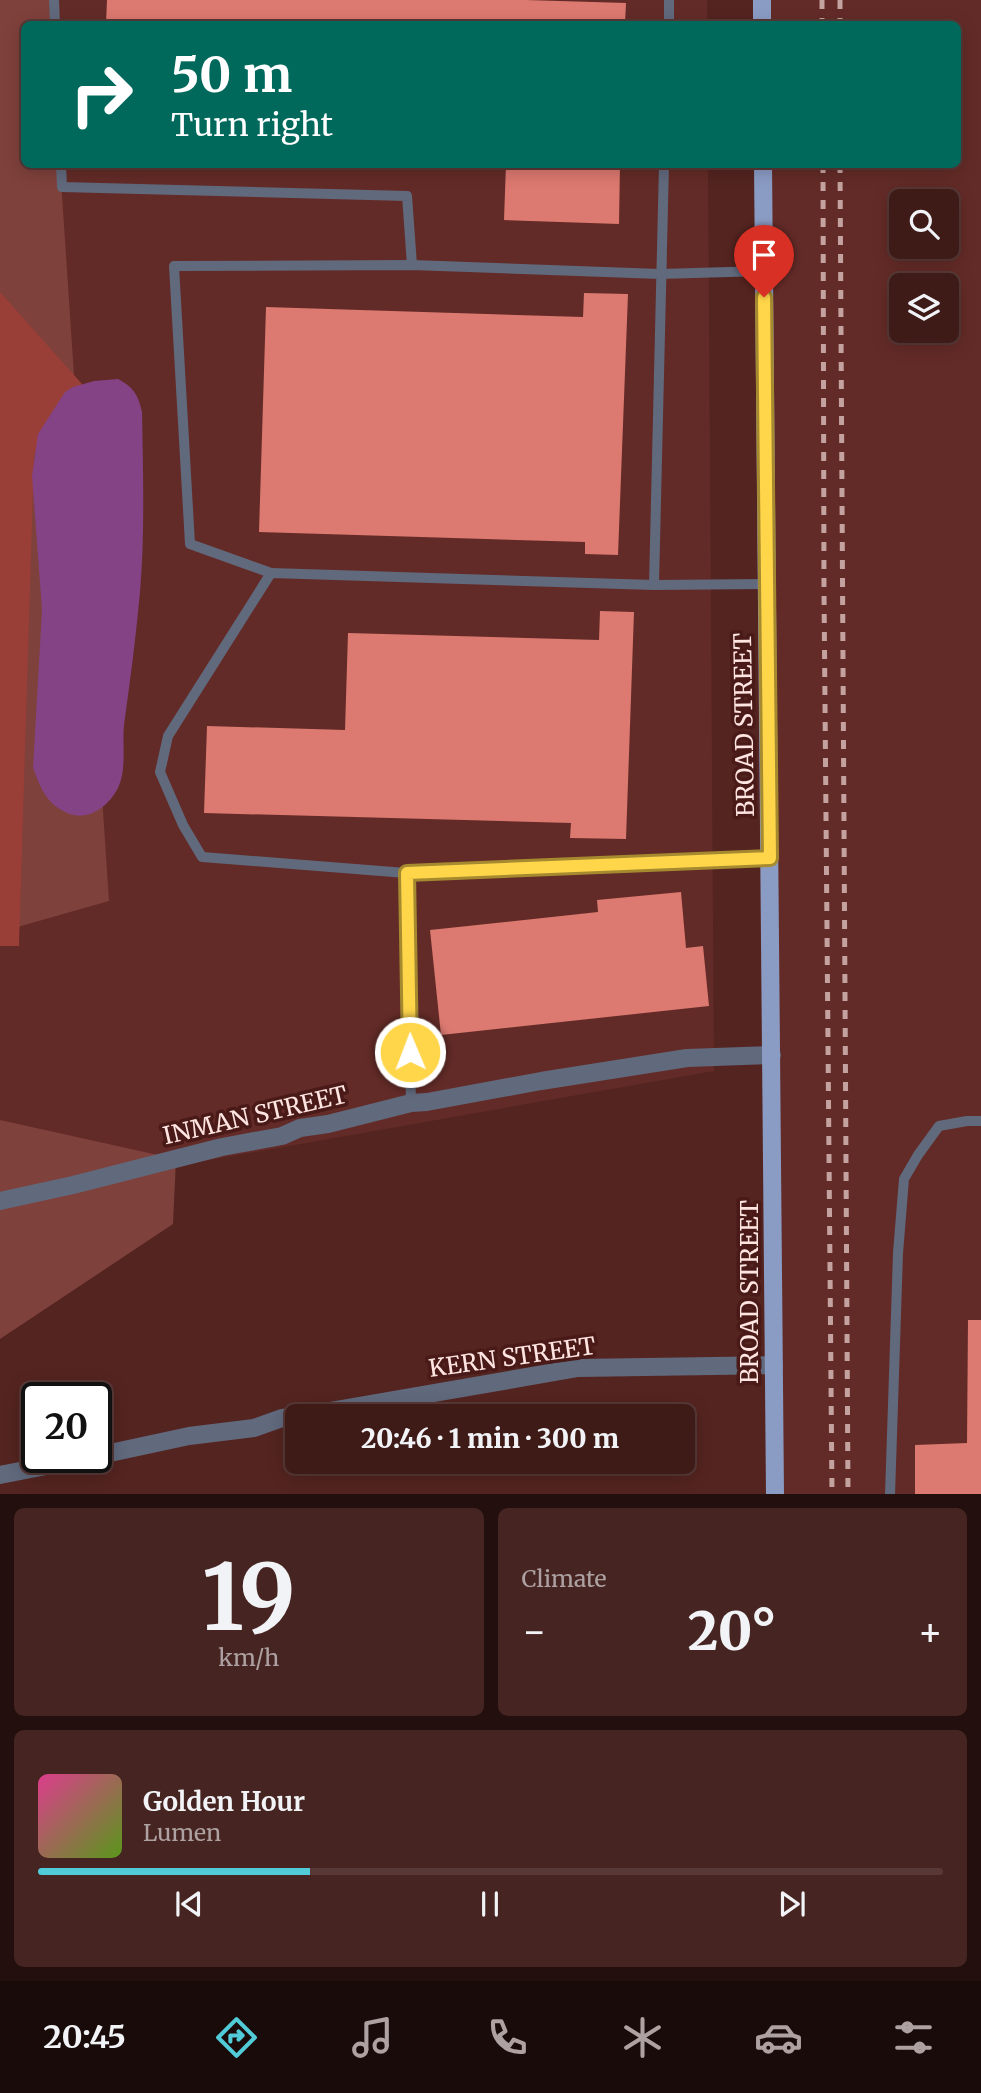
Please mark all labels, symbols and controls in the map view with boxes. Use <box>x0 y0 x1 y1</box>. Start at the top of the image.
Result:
text: 50 m <box>171 44 292 105</box>
icon: right <box>56 49 147 140</box>
text: Turn right <box>171 105 333 145</box>
map controls <box>889 189 959 343</box>
button: search <box>889 189 959 259</box>
pin <box>734 225 794 297</box>
icon: arrive <box>745 236 783 274</box>
button: layers <box>889 273 959 343</box>
street label: BROAD STREET <box>727 632 761 817</box>
position arrow <box>373 1015 447 1089</box>
street label: INMAN STREET <box>160 1079 350 1151</box>
street label: BROAD STREET <box>734 1200 765 1384</box>
street label: KERN STREET <box>427 1330 598 1384</box>
speed limit sign: 20 <box>21 1382 112 1473</box>
text: 20:46 · 1 min · 300 m <box>361 1422 619 1455</box>
text: 19 <box>202 1540 296 1655</box>
text: Climate <box>522 1564 607 1593</box>
text: 20° <box>688 1599 777 1664</box>
text: − <box>522 1608 547 1655</box>
text: + <box>918 1608 943 1655</box>
text: km/h <box>218 1643 279 1672</box>
text: Golden Hour <box>143 1785 305 1818</box>
text: Lumen <box>143 1818 221 1847</box>
icon: previous <box>170 1885 208 1923</box>
icon: pause <box>471 1885 509 1923</box>
icon: next <box>773 1885 811 1923</box>
icon: directions <box>212 2013 261 2062</box>
icon: music <box>348 2013 397 2062</box>
icon: phone <box>483 2013 532 2062</box>
icon: climate <box>618 2013 667 2062</box>
icon: car <box>754 2013 803 2062</box>
icon: filters <box>889 2013 938 2062</box>
text: 20:45 <box>43 2017 126 2057</box>

